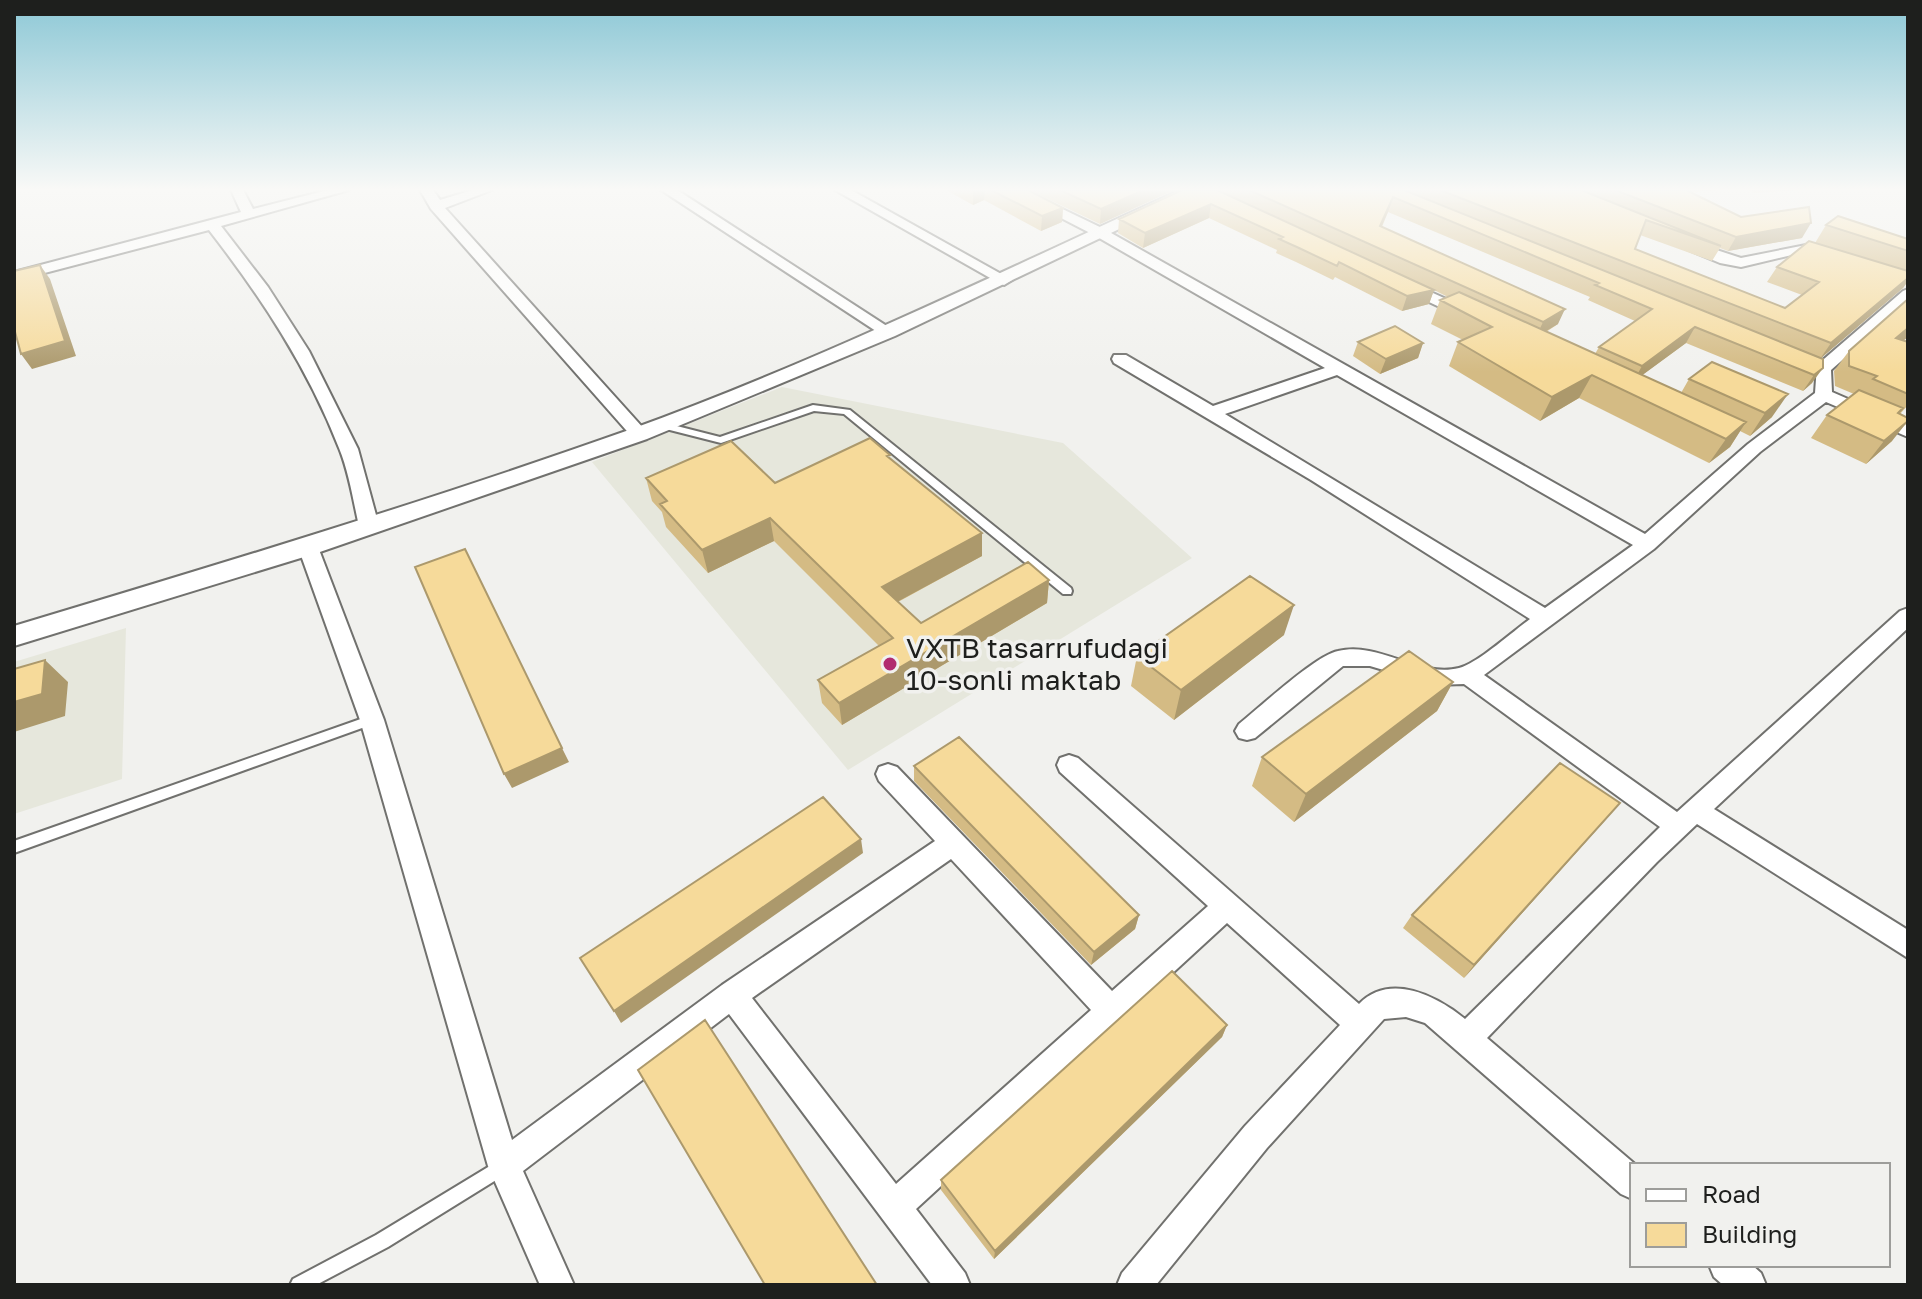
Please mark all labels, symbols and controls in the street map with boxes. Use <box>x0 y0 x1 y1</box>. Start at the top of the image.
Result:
place label: VXTB tasarrufudagi 10-sonli maktab <box>906 631 1168 696</box>
marker: VXTB tasarrufudagi 10-sonli maktab <box>881 655 899 673</box>
legend <box>1630 1163 1890 1267</box>
text: Road <box>1702 1179 1761 1208</box>
text: Building <box>1702 1219 1797 1248</box>

